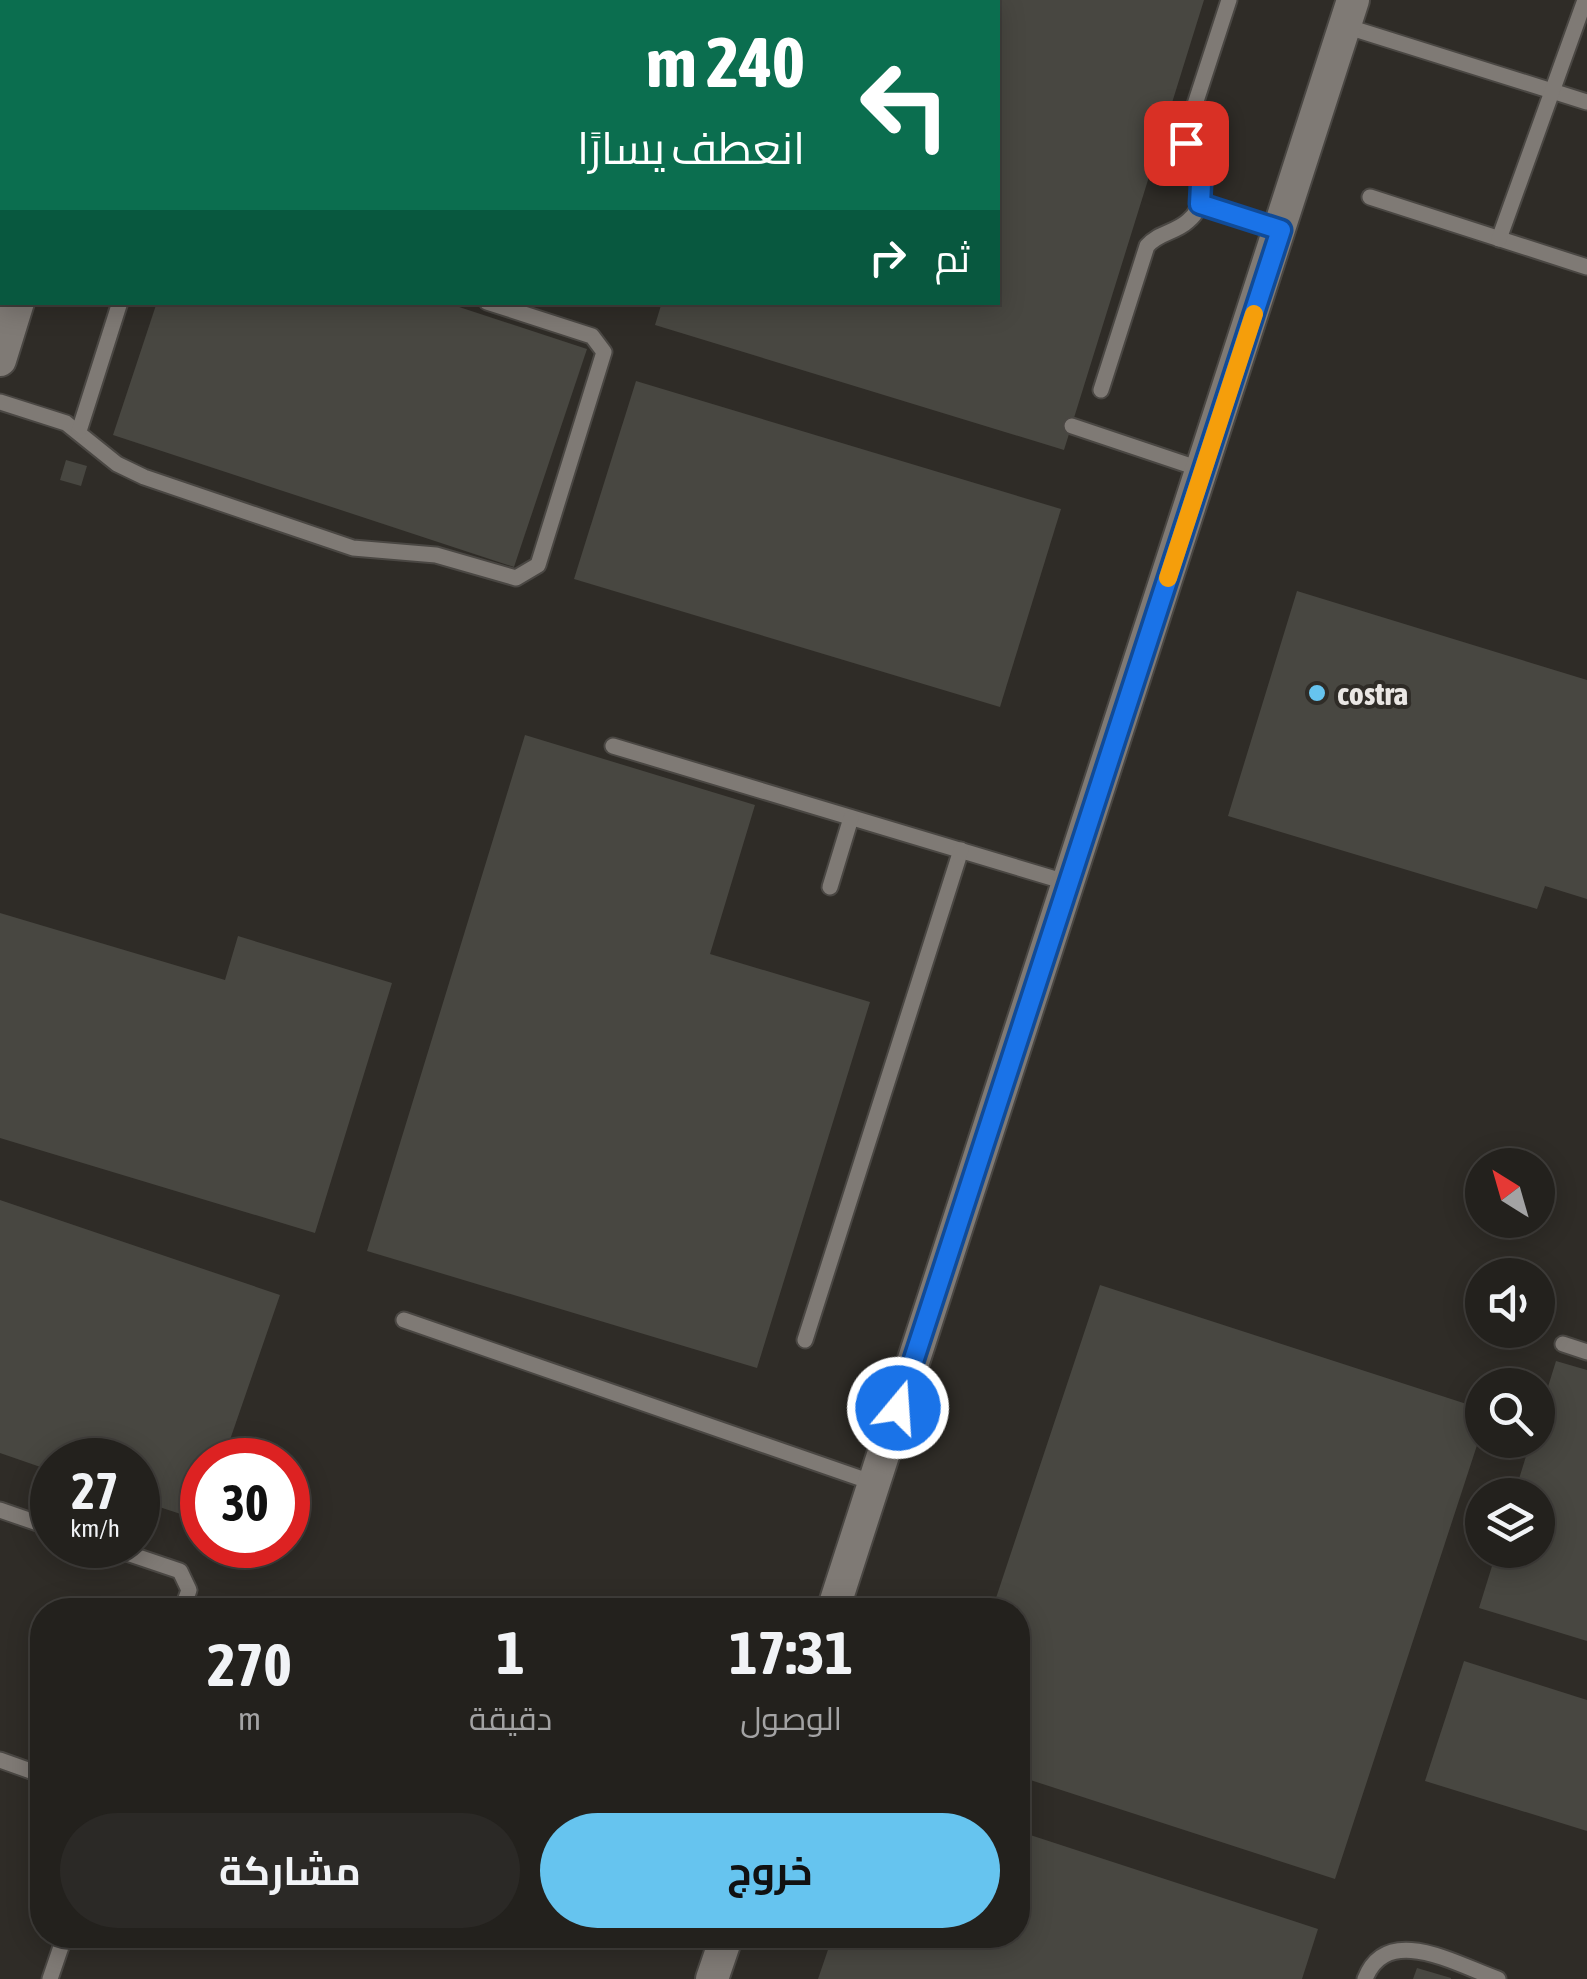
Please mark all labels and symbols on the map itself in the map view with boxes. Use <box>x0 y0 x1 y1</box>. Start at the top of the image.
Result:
pin <box>1144 101 1229 186</box>
place label: costra <box>1337 675 1408 712</box>
marker: costra <box>1306 682 1328 704</box>
north arrow <box>1465 1148 1555 1238</box>
position arrow <box>846 1356 950 1460</box>
speed limit sign: 30 <box>180 1438 310 1568</box>

